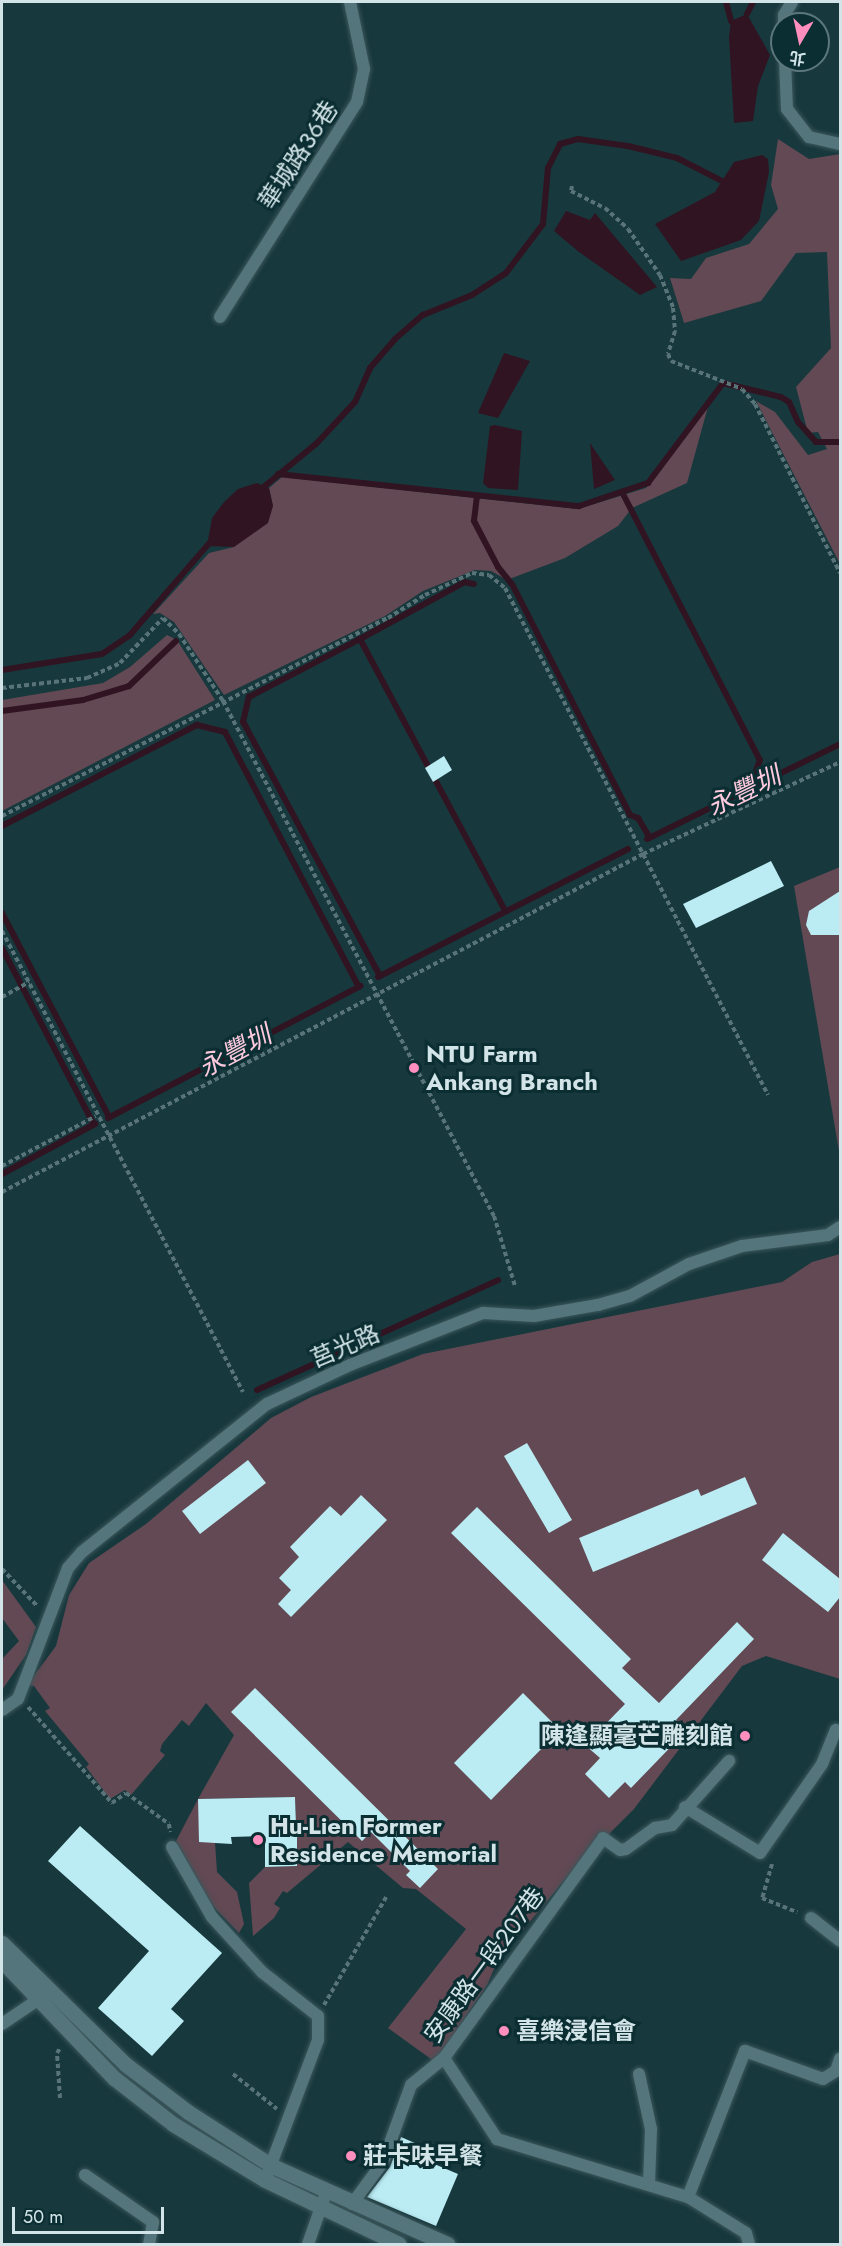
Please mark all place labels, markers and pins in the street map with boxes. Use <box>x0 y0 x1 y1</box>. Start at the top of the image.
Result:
place label: NTU Farm Ankang Branch <box>426 1040 598 1096</box>
marker: NTU Farm Ankang Branch <box>407 1061 421 1075</box>
place label: 陳逢顯毫芒雕刻館 <box>541 1722 733 1750</box>
marker: 陳逢顯毫芒雕刻館 <box>738 1729 752 1743</box>
place label: Hu-Lien Former Residence Memorial <box>270 1812 497 1868</box>
marker: Hu-Lien Former Residence Memorial <box>251 1833 265 1847</box>
place label: 喜樂浸信會 <box>516 2017 636 2045</box>
marker: 喜樂浸信會 <box>497 2024 511 2038</box>
place label: 莊卡味早餐 <box>363 2142 483 2170</box>
marker: 莊卡味早餐 <box>344 2149 358 2163</box>

